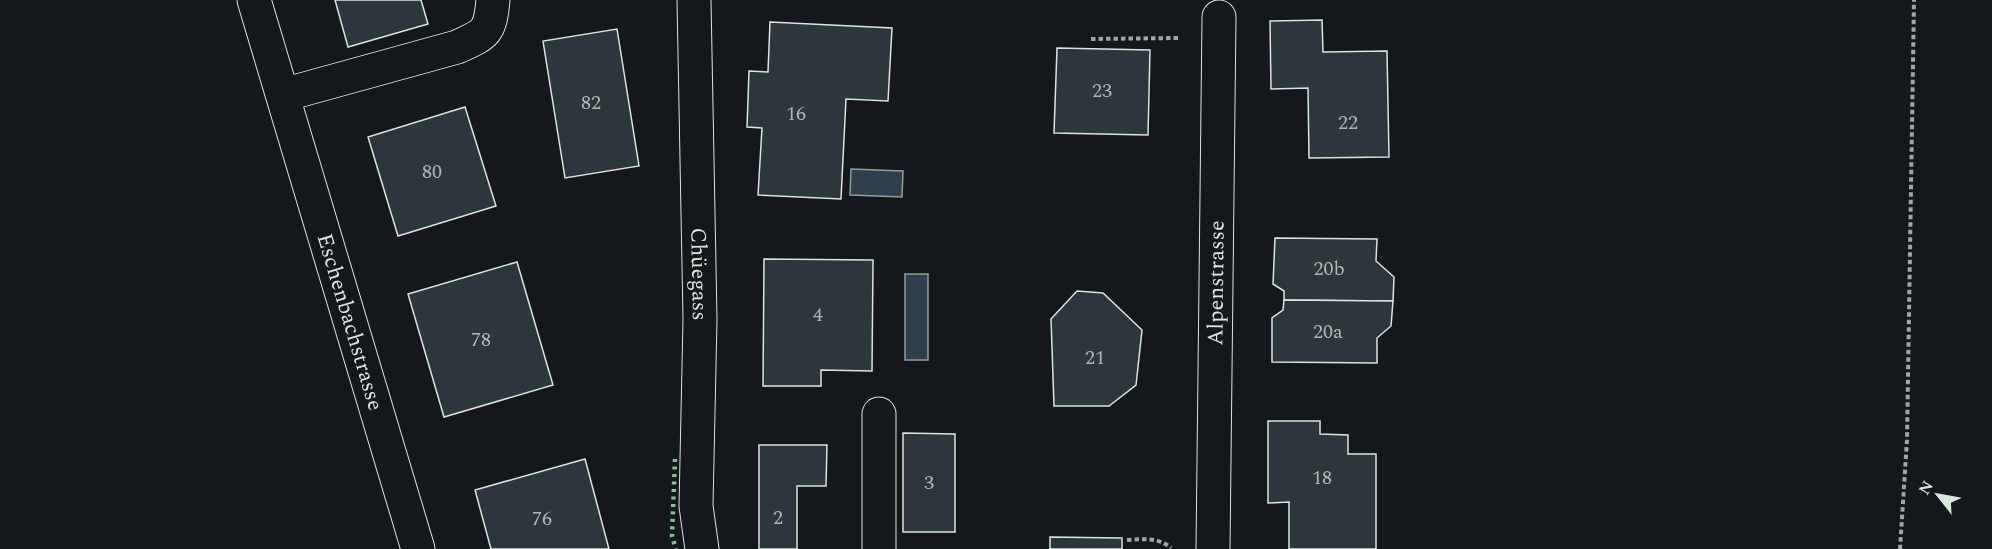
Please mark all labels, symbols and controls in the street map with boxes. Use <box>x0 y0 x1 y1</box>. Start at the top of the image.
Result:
house number: 23 <box>1092 76 1112 106</box>
house number: 82 <box>581 88 601 118</box>
house number: 16 <box>786 99 806 129</box>
house number: 22 <box>1338 108 1358 138</box>
house number: 80 <box>422 157 442 187</box>
street label: Alpenstrasse <box>1199 220 1233 346</box>
street label: Chüegass <box>682 227 717 321</box>
street label: Eschenbachstrasse <box>308 229 392 415</box>
house number: 20b <box>1313 254 1345 284</box>
house number: 4 <box>813 300 823 330</box>
house number: 20a <box>1313 317 1343 347</box>
house number: 78 <box>471 325 491 355</box>
house number: 21 <box>1085 343 1105 373</box>
house number: 18 <box>1312 463 1332 493</box>
north arrow <box>1908 465 1968 525</box>
house number: 3 <box>924 468 934 498</box>
text: N <box>1912 476 1940 500</box>
house number: 2 <box>773 503 783 533</box>
house number: 76 <box>532 504 552 534</box>

